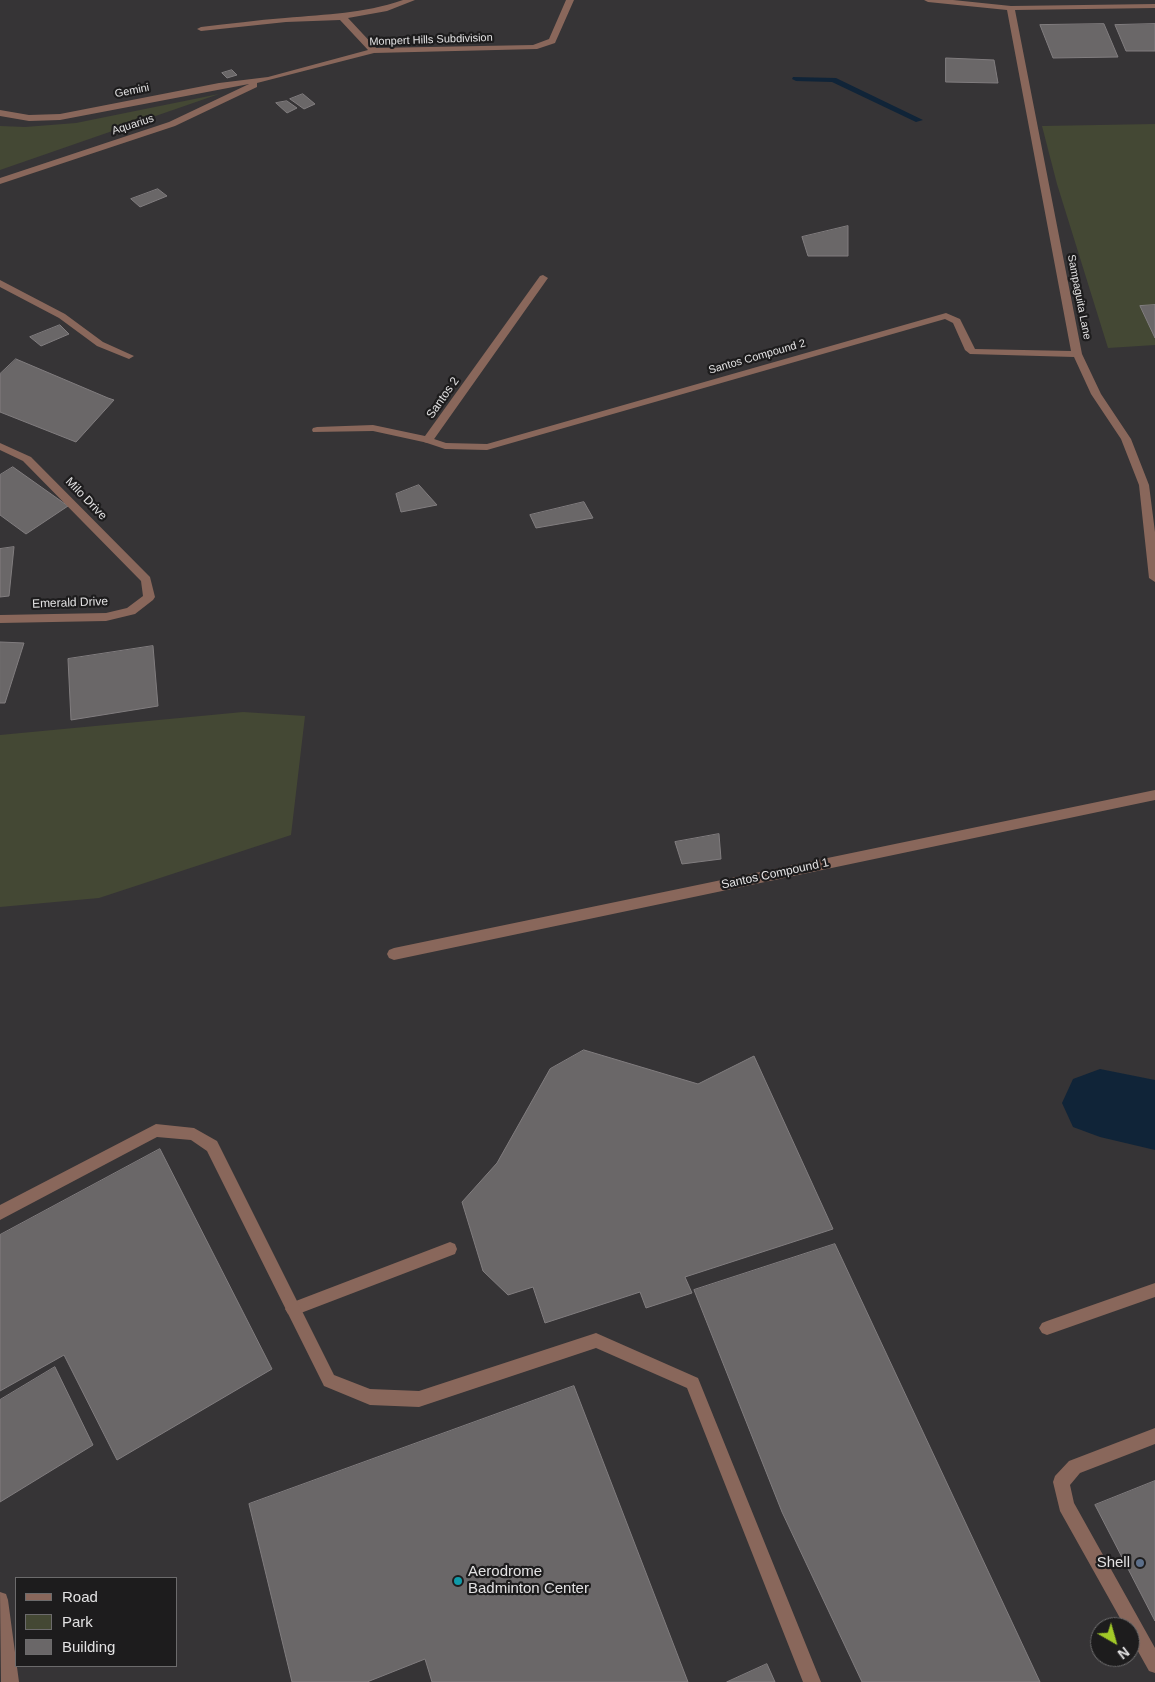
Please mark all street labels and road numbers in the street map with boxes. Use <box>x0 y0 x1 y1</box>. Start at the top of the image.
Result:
street label: Monpert Hills Subdivision <box>369 31 493 49</box>
street label: Gemini <box>114 81 150 101</box>
street label: Aquarius <box>110 112 156 138</box>
street label: Sampaguita Lane <box>1064 253 1094 341</box>
street label: Santos Compound 2 <box>707 337 807 377</box>
street label: Santos 2 <box>424 374 462 422</box>
street label: Milo Drive <box>62 475 110 523</box>
street label: Emerald Drive <box>32 594 108 612</box>
street label: Santos Compound 1 <box>720 856 830 892</box>

